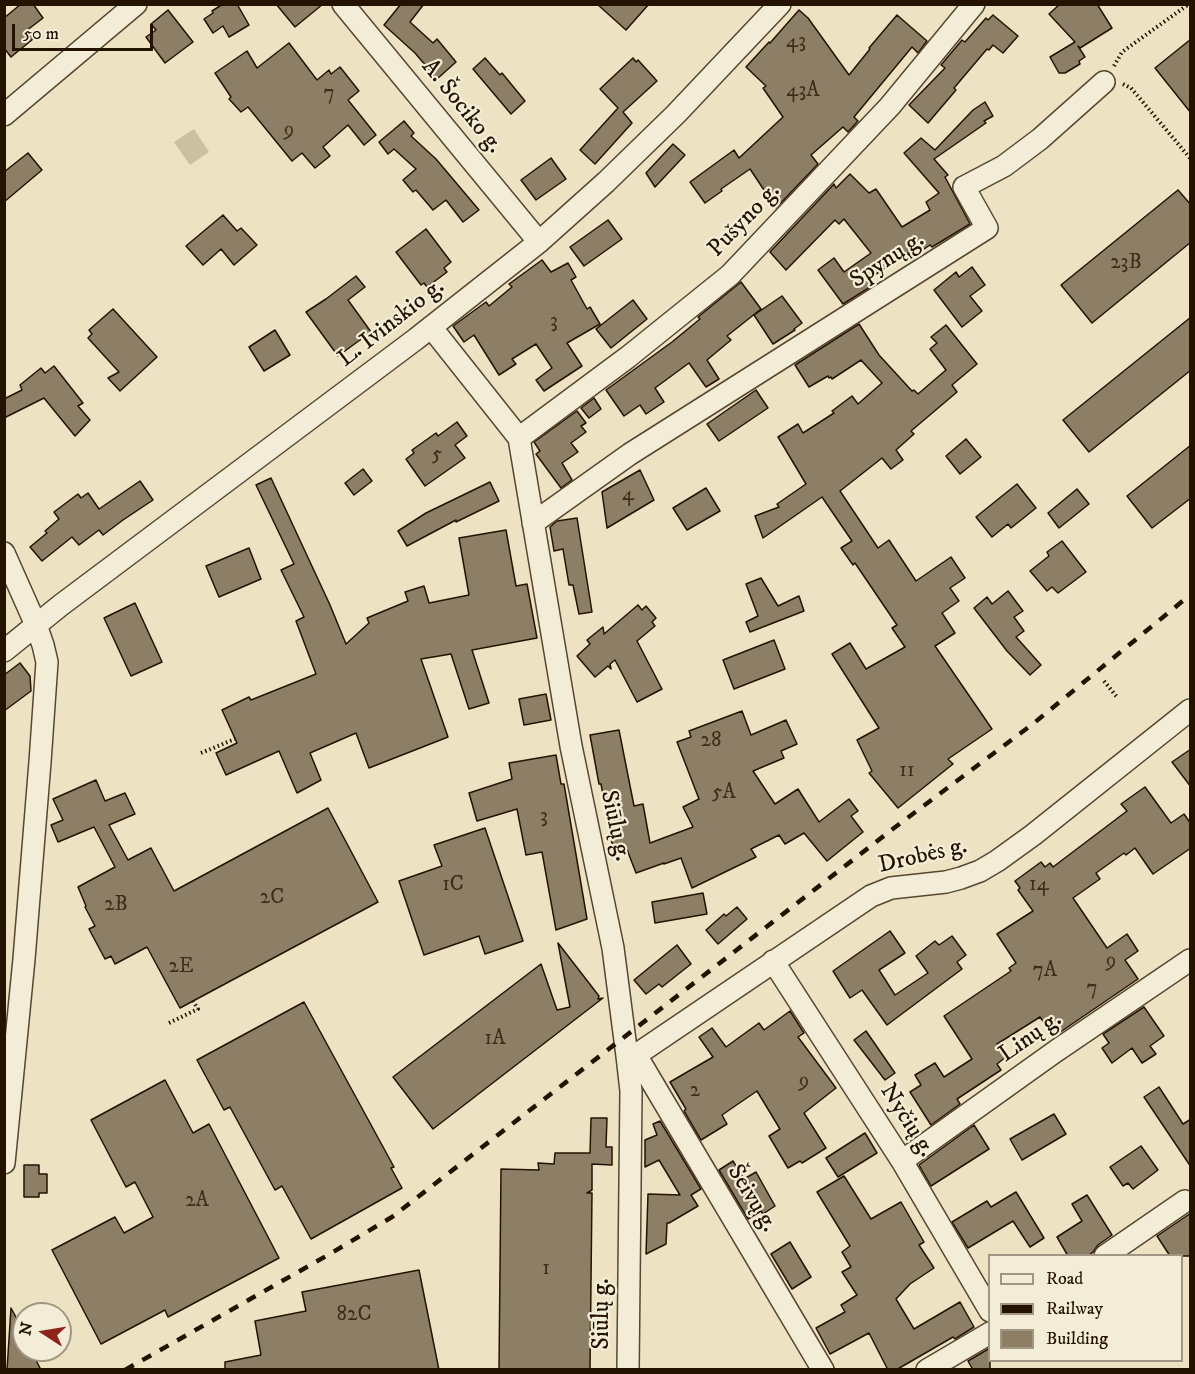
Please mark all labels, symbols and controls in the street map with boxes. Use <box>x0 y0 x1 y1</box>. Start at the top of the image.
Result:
scale bar <box>15 12 156 50</box>
text: 50 m <box>23 23 59 45</box>
house number: 43 <box>786 30 806 56</box>
street label: A. Šociko g. <box>414 54 508 160</box>
house number: 43A <box>786 79 820 105</box>
house number: 7 <box>323 82 335 108</box>
house number: 9 <box>284 119 294 145</box>
street label: Pušyno g. <box>703 178 787 264</box>
street label: Spynų g. <box>846 226 930 296</box>
house number: 23B <box>1110 251 1142 277</box>
street label: L. Ivinskio g. <box>333 274 451 374</box>
house number: 3 <box>550 310 558 336</box>
house number: 5 <box>432 443 442 469</box>
house number: 4 <box>622 483 634 509</box>
house number: 28 <box>701 729 721 755</box>
house number: 11 <box>899 759 915 785</box>
house number: 5A <box>712 781 736 807</box>
street label: Siūlų g. <box>592 788 636 864</box>
house number: 3 <box>540 805 548 831</box>
street label: Drobės g. <box>876 833 970 881</box>
house number: 1C <box>442 873 464 899</box>
house number: 14 <box>1029 873 1049 899</box>
house number: 2C <box>260 886 284 912</box>
house number: 2B <box>104 893 128 919</box>
house number: 9 <box>1106 950 1116 976</box>
house number: 2E <box>168 955 194 981</box>
house number: 7A <box>1033 959 1057 985</box>
house number: 7 <box>1086 977 1098 1003</box>
street label: Linų g. <box>994 1006 1068 1070</box>
house number: 1A <box>484 1027 506 1053</box>
house number: 9 <box>799 1070 809 1096</box>
house number: 2 <box>690 1079 700 1105</box>
street label: Nyčių g. <box>872 1079 940 1163</box>
street label: Šeivų g. <box>720 1160 782 1238</box>
house number: 2A <box>185 1189 209 1215</box>
legend <box>988 1254 1183 1362</box>
house number: 1 <box>542 1257 550 1283</box>
text: Road <box>1046 1268 1083 1290</box>
street label: Siūlų g. <box>589 1278 617 1350</box>
text: Railway <box>1046 1298 1103 1320</box>
north arrow <box>12 1302 72 1362</box>
house number: 82C <box>337 1303 371 1329</box>
text: N <box>15 1320 37 1337</box>
text: Building <box>1046 1328 1108 1350</box>

